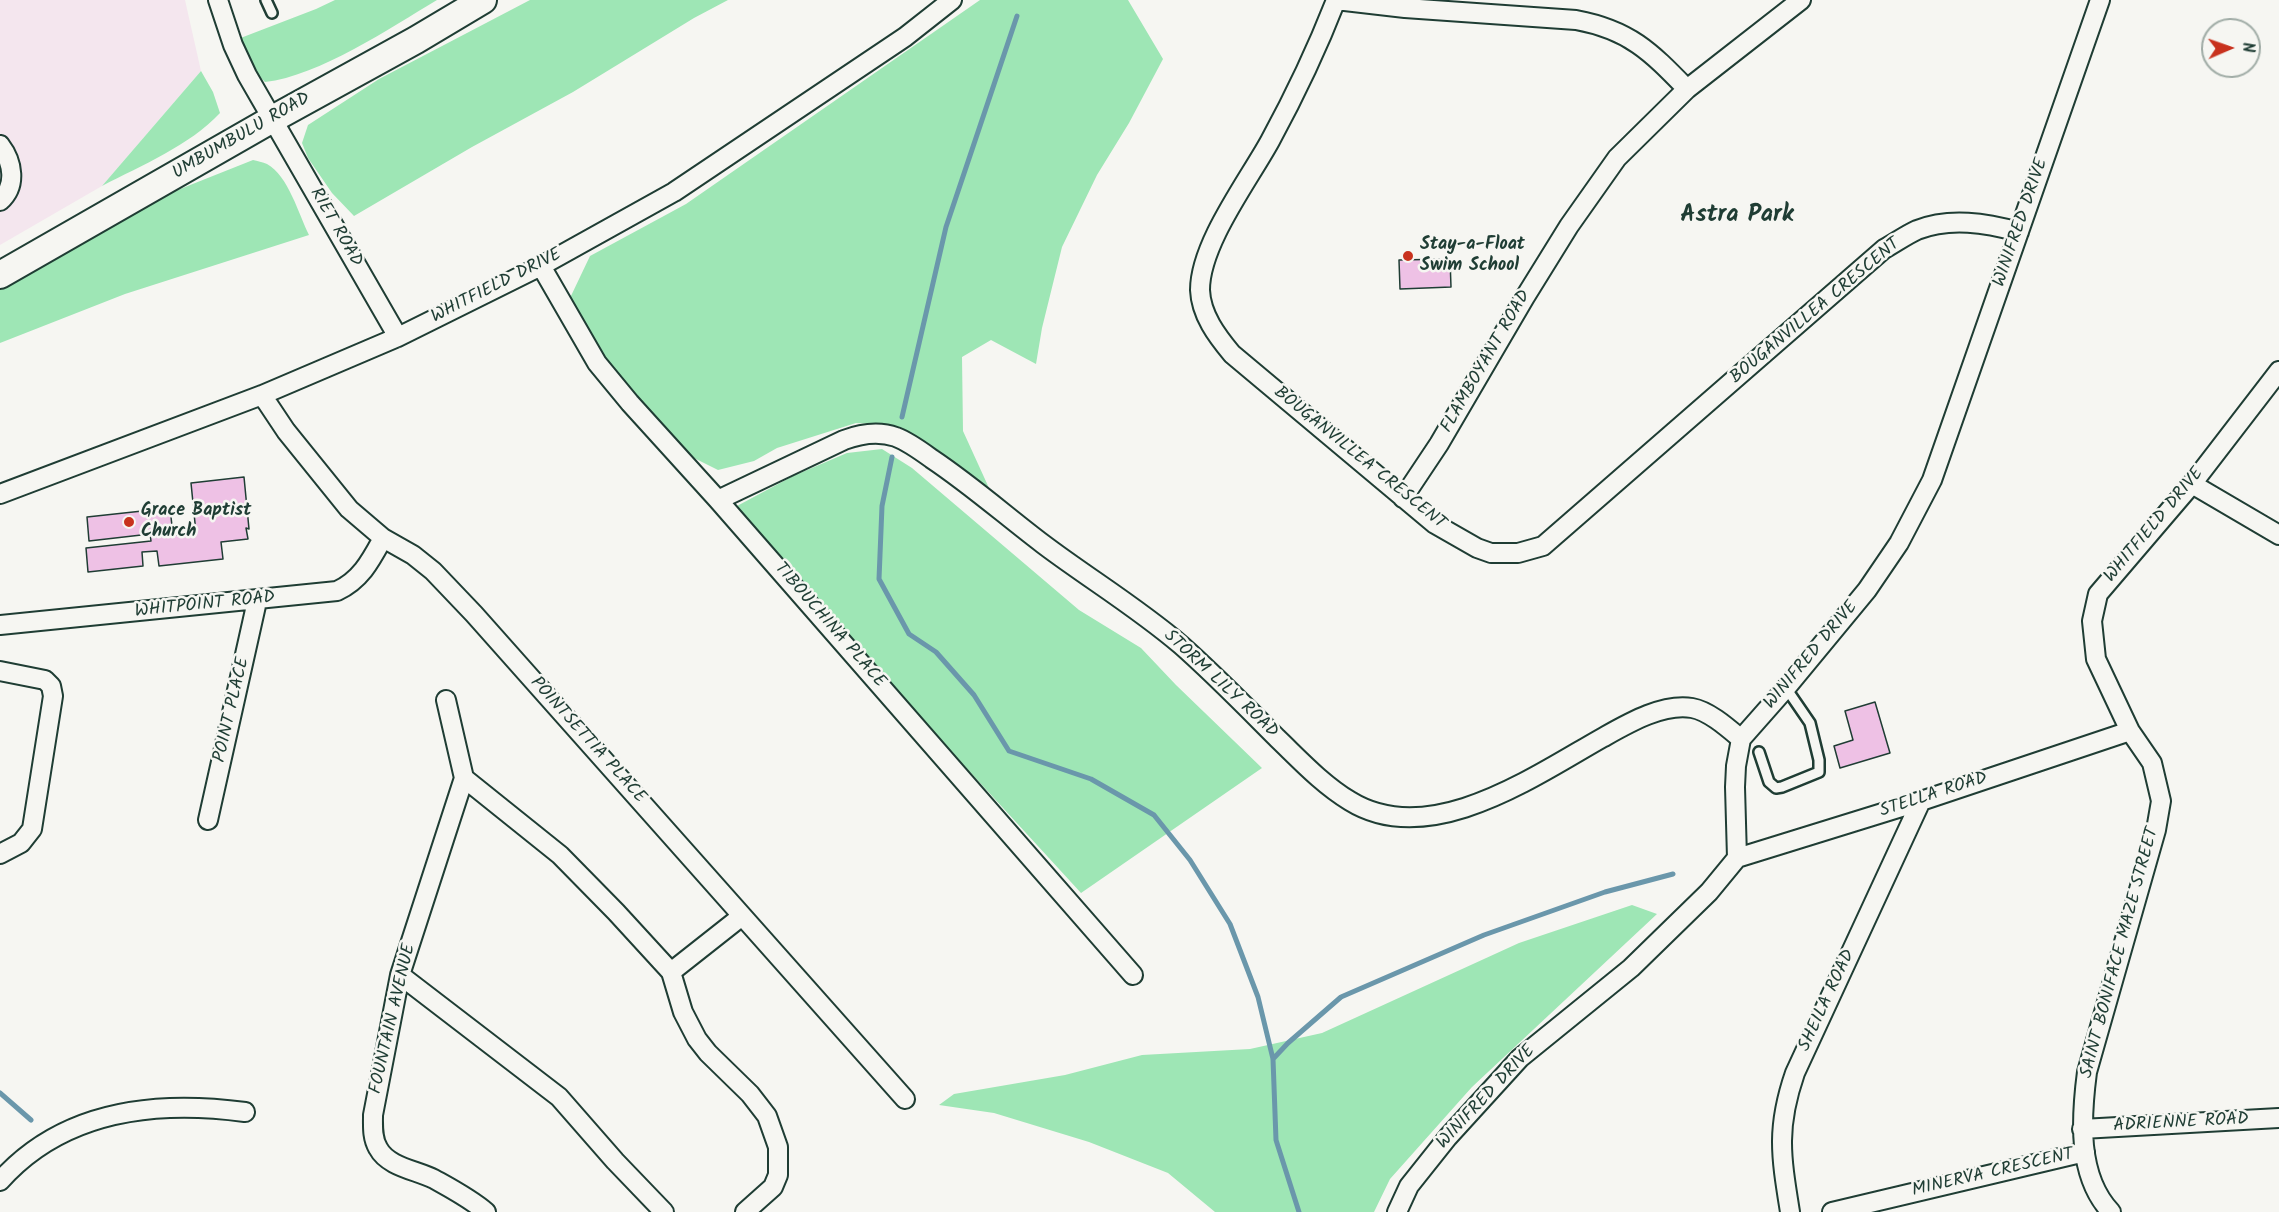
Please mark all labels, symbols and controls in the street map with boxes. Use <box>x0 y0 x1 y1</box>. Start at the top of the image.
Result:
north arrow <box>2201 18 2261 78</box>
text: N <box>2235 42 2260 53</box>
street label: UMBUMBULU ROAD <box>169 89 315 185</box>
street label: WINIFRED DRIVE <box>1990 156 2054 290</box>
street label: RIET ROAD <box>304 185 366 271</box>
district label: Astra Park <box>1680 203 1794 231</box>
street label: BOUGANVILLEA CRESCENT <box>1727 234 1905 390</box>
place label: Stay-a-Float Swim School <box>1420 235 1525 278</box>
street label: WHITFIELD DRIVE <box>428 245 566 329</box>
marker: Stay-a-Float Swim School <box>1401 249 1415 263</box>
street label: FLAMBOYANT ROAD <box>1437 287 1537 437</box>
street label: BOUGANVILLEA CRESCENT <box>1269 383 1449 535</box>
street label: WHITFIELD DRIVE <box>2101 464 2209 588</box>
place label: Grace Baptist Church <box>141 501 251 544</box>
marker: Grace Baptist Church <box>122 515 136 529</box>
street label: TIBOUCHINA PLACE <box>769 559 889 693</box>
street label: WHITPOINT ROAD <box>134 588 276 624</box>
street label: WINIFRED DRIVE <box>1760 598 1864 714</box>
street label: STORM LILY ROAD <box>1158 626 1282 744</box>
street label: POINT PLACE <box>210 655 256 765</box>
street label: POINTSETTIA PLACE <box>524 673 650 809</box>
street label: STELLA ROAD <box>1878 768 1990 824</box>
street label: SAINT BONIFACE MAZE STREET <box>2077 825 2165 1081</box>
street label: FOUNTAIN AVENUE <box>366 942 422 1096</box>
street label: SHEILA ROAD <box>1795 947 1861 1055</box>
street label: WINIFRED DRIVE <box>1433 1041 1541 1155</box>
street label: ADRIENNE ROAD <box>2113 1110 2249 1138</box>
street label: MINERVA CRESCENT <box>1910 1145 2076 1203</box>

